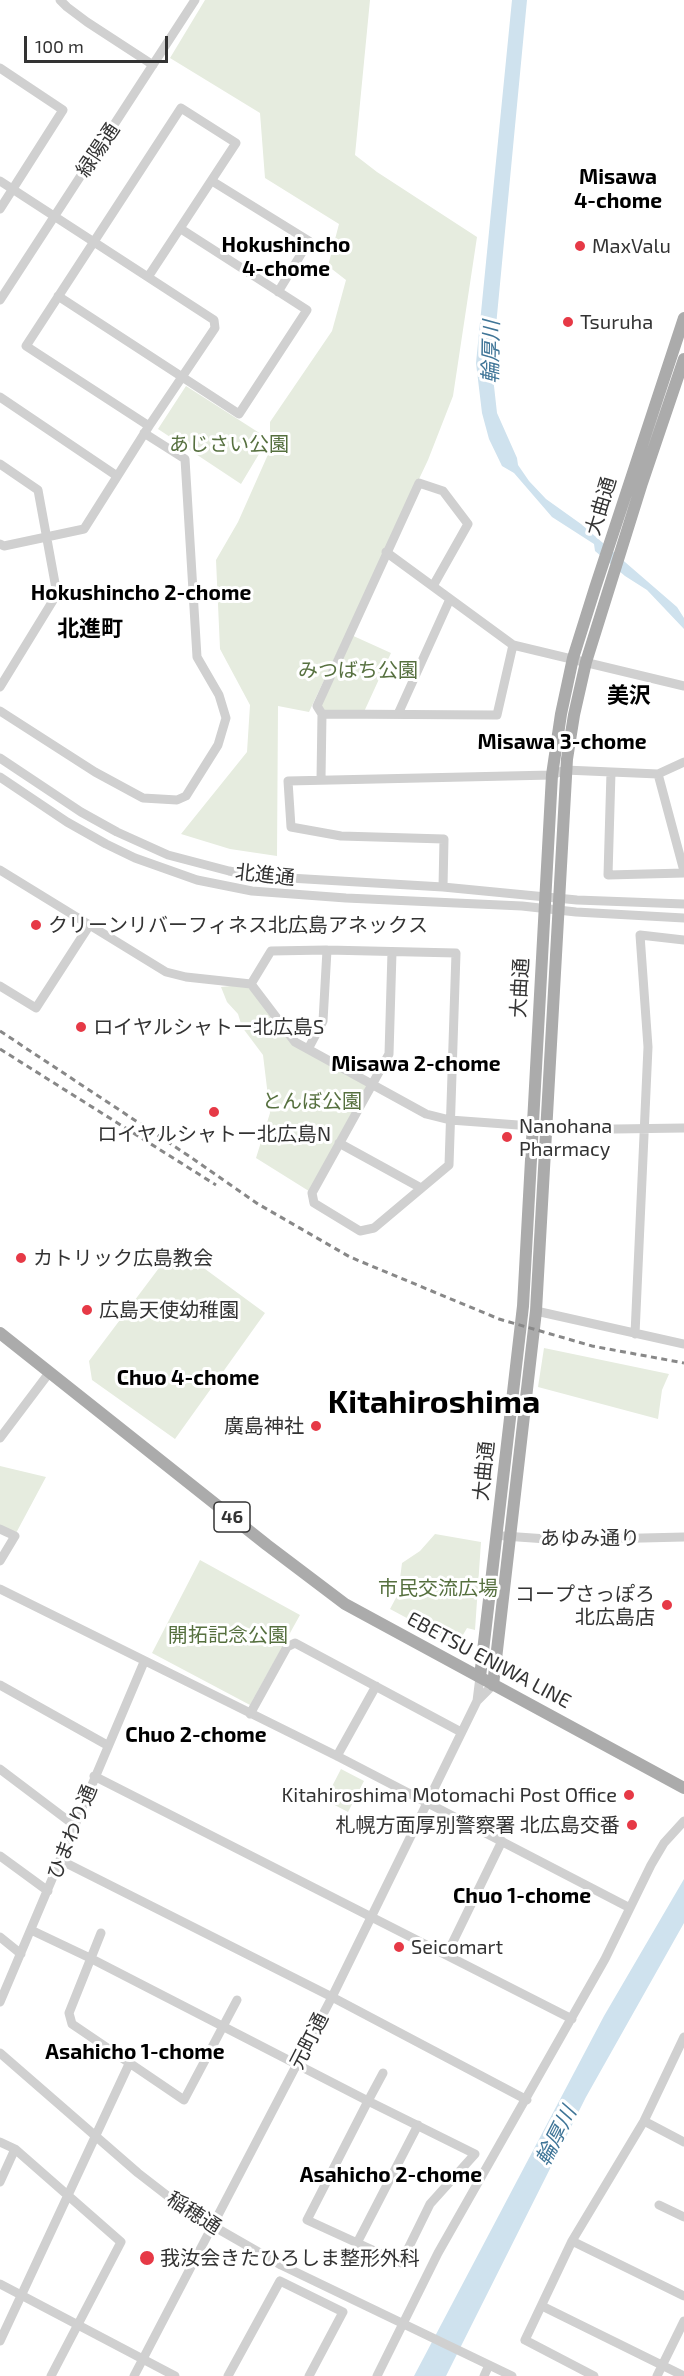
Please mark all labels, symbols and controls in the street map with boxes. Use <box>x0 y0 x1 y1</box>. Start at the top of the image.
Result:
scale bar <box>27 24 171 62</box>
text: 100 m <box>35 35 84 57</box>
street label: 緑陽通 <box>71 118 125 182</box>
district label: Misawa 4-chome <box>574 164 662 214</box>
district label: Hokushincho 4-chome <box>222 232 350 282</box>
place label: MaxValu <box>592 234 671 258</box>
marker: MaxValu <box>573 239 587 253</box>
place label: Tsuruha <box>580 310 653 334</box>
marker: Tsuruha <box>561 315 575 329</box>
water label: 輪厚川 <box>478 320 504 384</box>
park label: あじさい公園 <box>169 432 289 456</box>
street label: 大曲通 <box>581 474 621 538</box>
district label: Hokushincho 2-chome <box>31 580 251 606</box>
district label: 北進町 <box>57 616 123 642</box>
park label: みつばち公園 <box>298 658 418 682</box>
district label: 美沢 <box>607 683 651 709</box>
district label: Misawa 3-chome <box>477 729 647 755</box>
street label: 北進通 <box>234 860 296 890</box>
place label: クリーンリバーフィネス北広島アネックス <box>48 913 428 937</box>
marker: クリーンリバーフィネス北広島アネックス <box>29 918 43 932</box>
street label: 大曲通 <box>506 957 534 1019</box>
place label: ロイヤルシャトー北広島S <box>93 1015 324 1039</box>
marker: ロイヤルシャトー北広島S <box>74 1020 88 1034</box>
district label: Misawa 2-chome <box>331 1051 501 1077</box>
park label: とんぼ公園 <box>262 1089 362 1113</box>
marker: ロイヤルシャトー北広島N <box>207 1105 221 1119</box>
place label: Nanohana Pharmacy <box>519 1114 612 1161</box>
place label: ロイヤルシャトー北広島N <box>97 1122 331 1146</box>
marker: Nanohana Pharmacy <box>500 1130 514 1144</box>
place label: カトリック広島教会 <box>33 1246 213 1270</box>
marker: カトリック広島教会 <box>14 1251 28 1265</box>
place label: 広島天使幼稚園 <box>99 1298 239 1322</box>
marker: 広島天使幼稚園 <box>80 1303 94 1317</box>
district label: Chuo 4-chome <box>117 1365 259 1391</box>
district label: Kitahiroshima <box>328 1383 540 1421</box>
place label: 廣島神社 <box>224 1414 304 1438</box>
marker: 廣島神社 <box>309 1419 323 1433</box>
street label: 大曲通 <box>469 1440 499 1502</box>
road number: 46 <box>214 1502 250 1532</box>
street label: あゆみ通り <box>540 1526 640 1550</box>
park label: 市民交流広場 <box>378 1576 498 1600</box>
place label: コープさっぽろ 北広島店 <box>515 1582 655 1629</box>
marker: コープさっぽろ 北広島店 <box>660 1598 674 1612</box>
street label: EBETSU ENIWA LINE <box>403 1607 575 1713</box>
park label: 開拓記念公園 <box>168 1623 288 1647</box>
district label: Chuo 2-chome <box>125 1722 267 1748</box>
street label: ひまわり通 <box>42 1781 102 1883</box>
place label: Kitahiroshima Motomachi Post Office <box>281 1783 617 1807</box>
marker: Kitahiroshima Motomachi Post Office <box>622 1788 636 1802</box>
place label: 札幌方面厚別警察署 北広島交番 <box>336 1813 620 1837</box>
marker: 札幌方面厚別警察署 北広島交番 <box>625 1818 639 1832</box>
district label: Chuo 1-chome <box>453 1883 591 1909</box>
place label: Seicomart <box>411 1935 503 1959</box>
marker: Seicomart <box>392 1940 406 1954</box>
street label: 元町通 <box>285 2009 333 2073</box>
district label: Asahicho 1-chome <box>45 2039 225 2065</box>
water label: 輪厚川 <box>530 2102 582 2170</box>
district label: Asahicho 2-chome <box>300 2162 482 2188</box>
street label: 稲穂通 <box>162 2187 226 2239</box>
place label: 我汝会きたひろしま整形外科 <box>160 2246 420 2270</box>
marker: 我汝会きたひろしま整形外科 <box>138 2249 156 2267</box>

